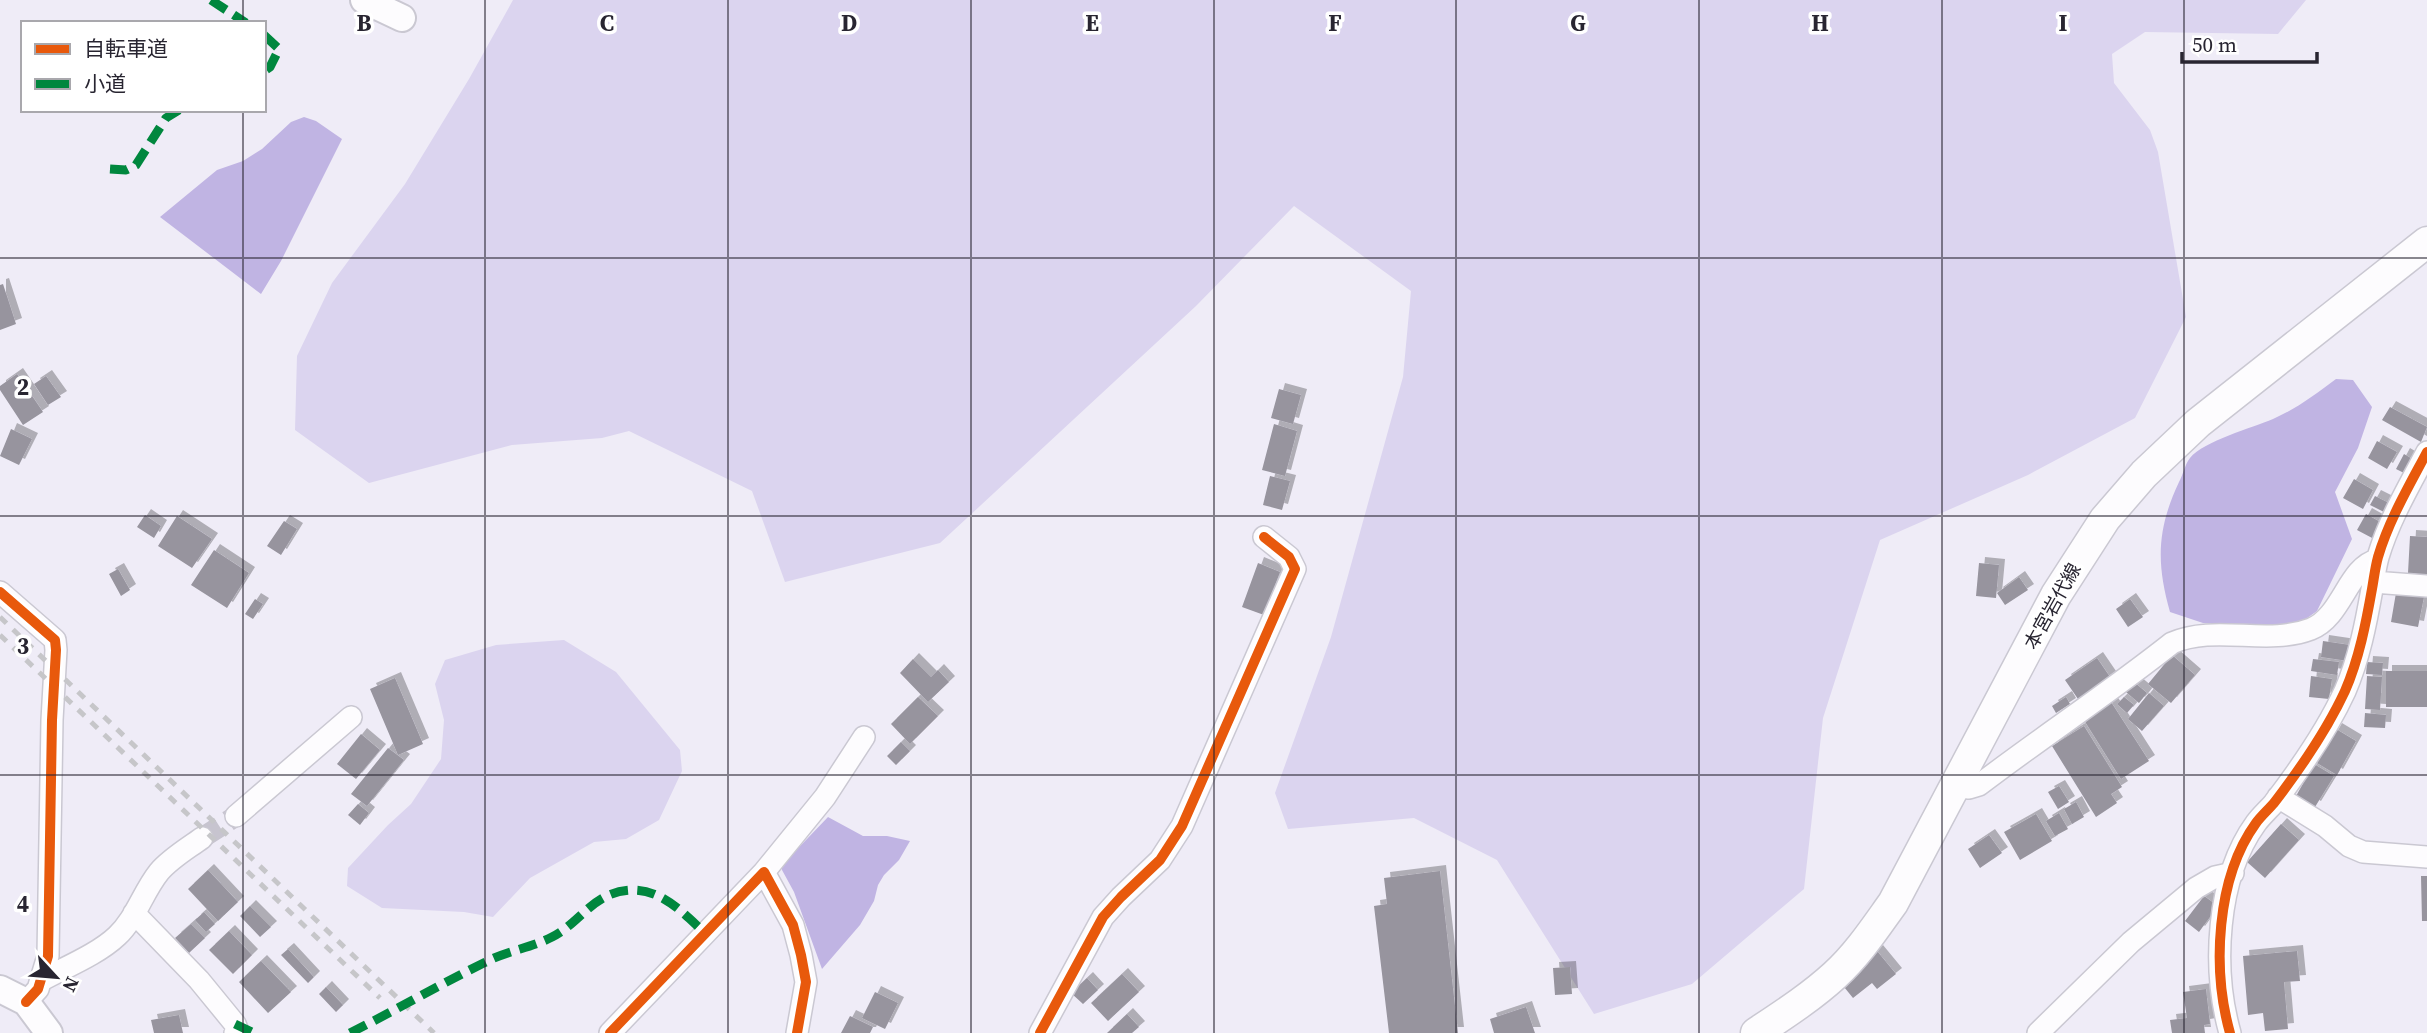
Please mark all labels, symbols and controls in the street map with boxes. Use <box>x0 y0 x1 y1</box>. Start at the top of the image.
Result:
text: B <box>357 7 372 39</box>
text: C <box>600 7 614 39</box>
text: D <box>841 7 857 39</box>
text: E <box>1085 7 1099 39</box>
text: F <box>1328 7 1342 39</box>
text: G <box>1570 7 1586 39</box>
text: H <box>1811 7 1829 39</box>
text: I <box>2059 7 2068 39</box>
legend <box>21 21 266 112</box>
scale bar <box>2182 21 2317 65</box>
text: 50 m <box>2192 30 2237 59</box>
text: 自転車道 <box>84 34 168 63</box>
text: 小道 <box>84 69 126 98</box>
text: 2 <box>17 371 29 403</box>
street label: 本宮岩代線 <box>2018 558 2086 654</box>
text: 3 <box>17 630 29 662</box>
text: 4 <box>17 888 29 920</box>
north arrow <box>21 942 91 1012</box>
text: N <box>56 973 86 997</box>

